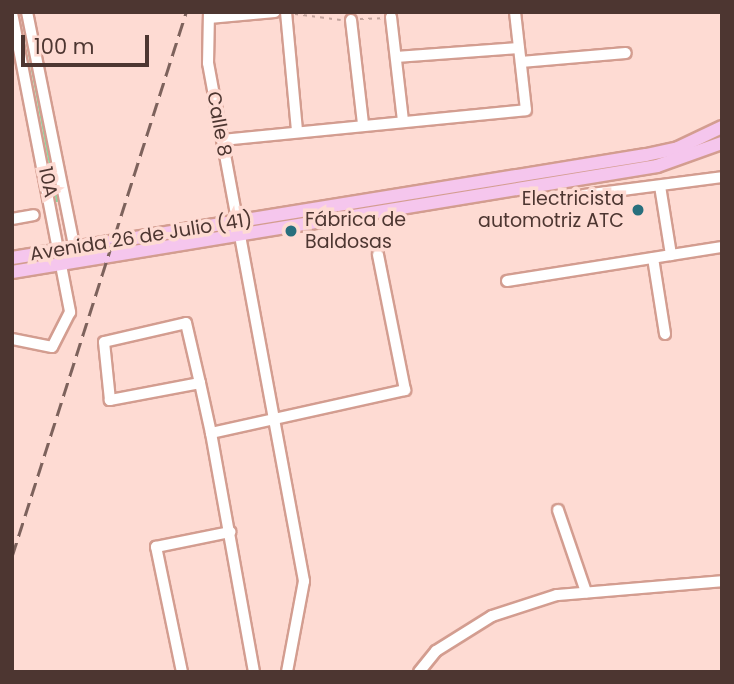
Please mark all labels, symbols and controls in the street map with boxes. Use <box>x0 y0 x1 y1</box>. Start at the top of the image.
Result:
scale bar <box>24 21 152 65</box>
text: 100 m <box>34 32 94 61</box>
street label: Calle 8 <box>202 90 236 158</box>
street label: 10A <box>34 165 62 199</box>
place label: Electricista automotriz ATC <box>478 188 624 232</box>
marker: Electricista automotriz ATC <box>630 202 646 218</box>
street label: Avenida 26 de Julio (41) <box>28 208 254 266</box>
place label: Fábrica de Baldosas <box>305 209 406 253</box>
marker: Fábrica de Baldosas <box>283 223 299 239</box>

